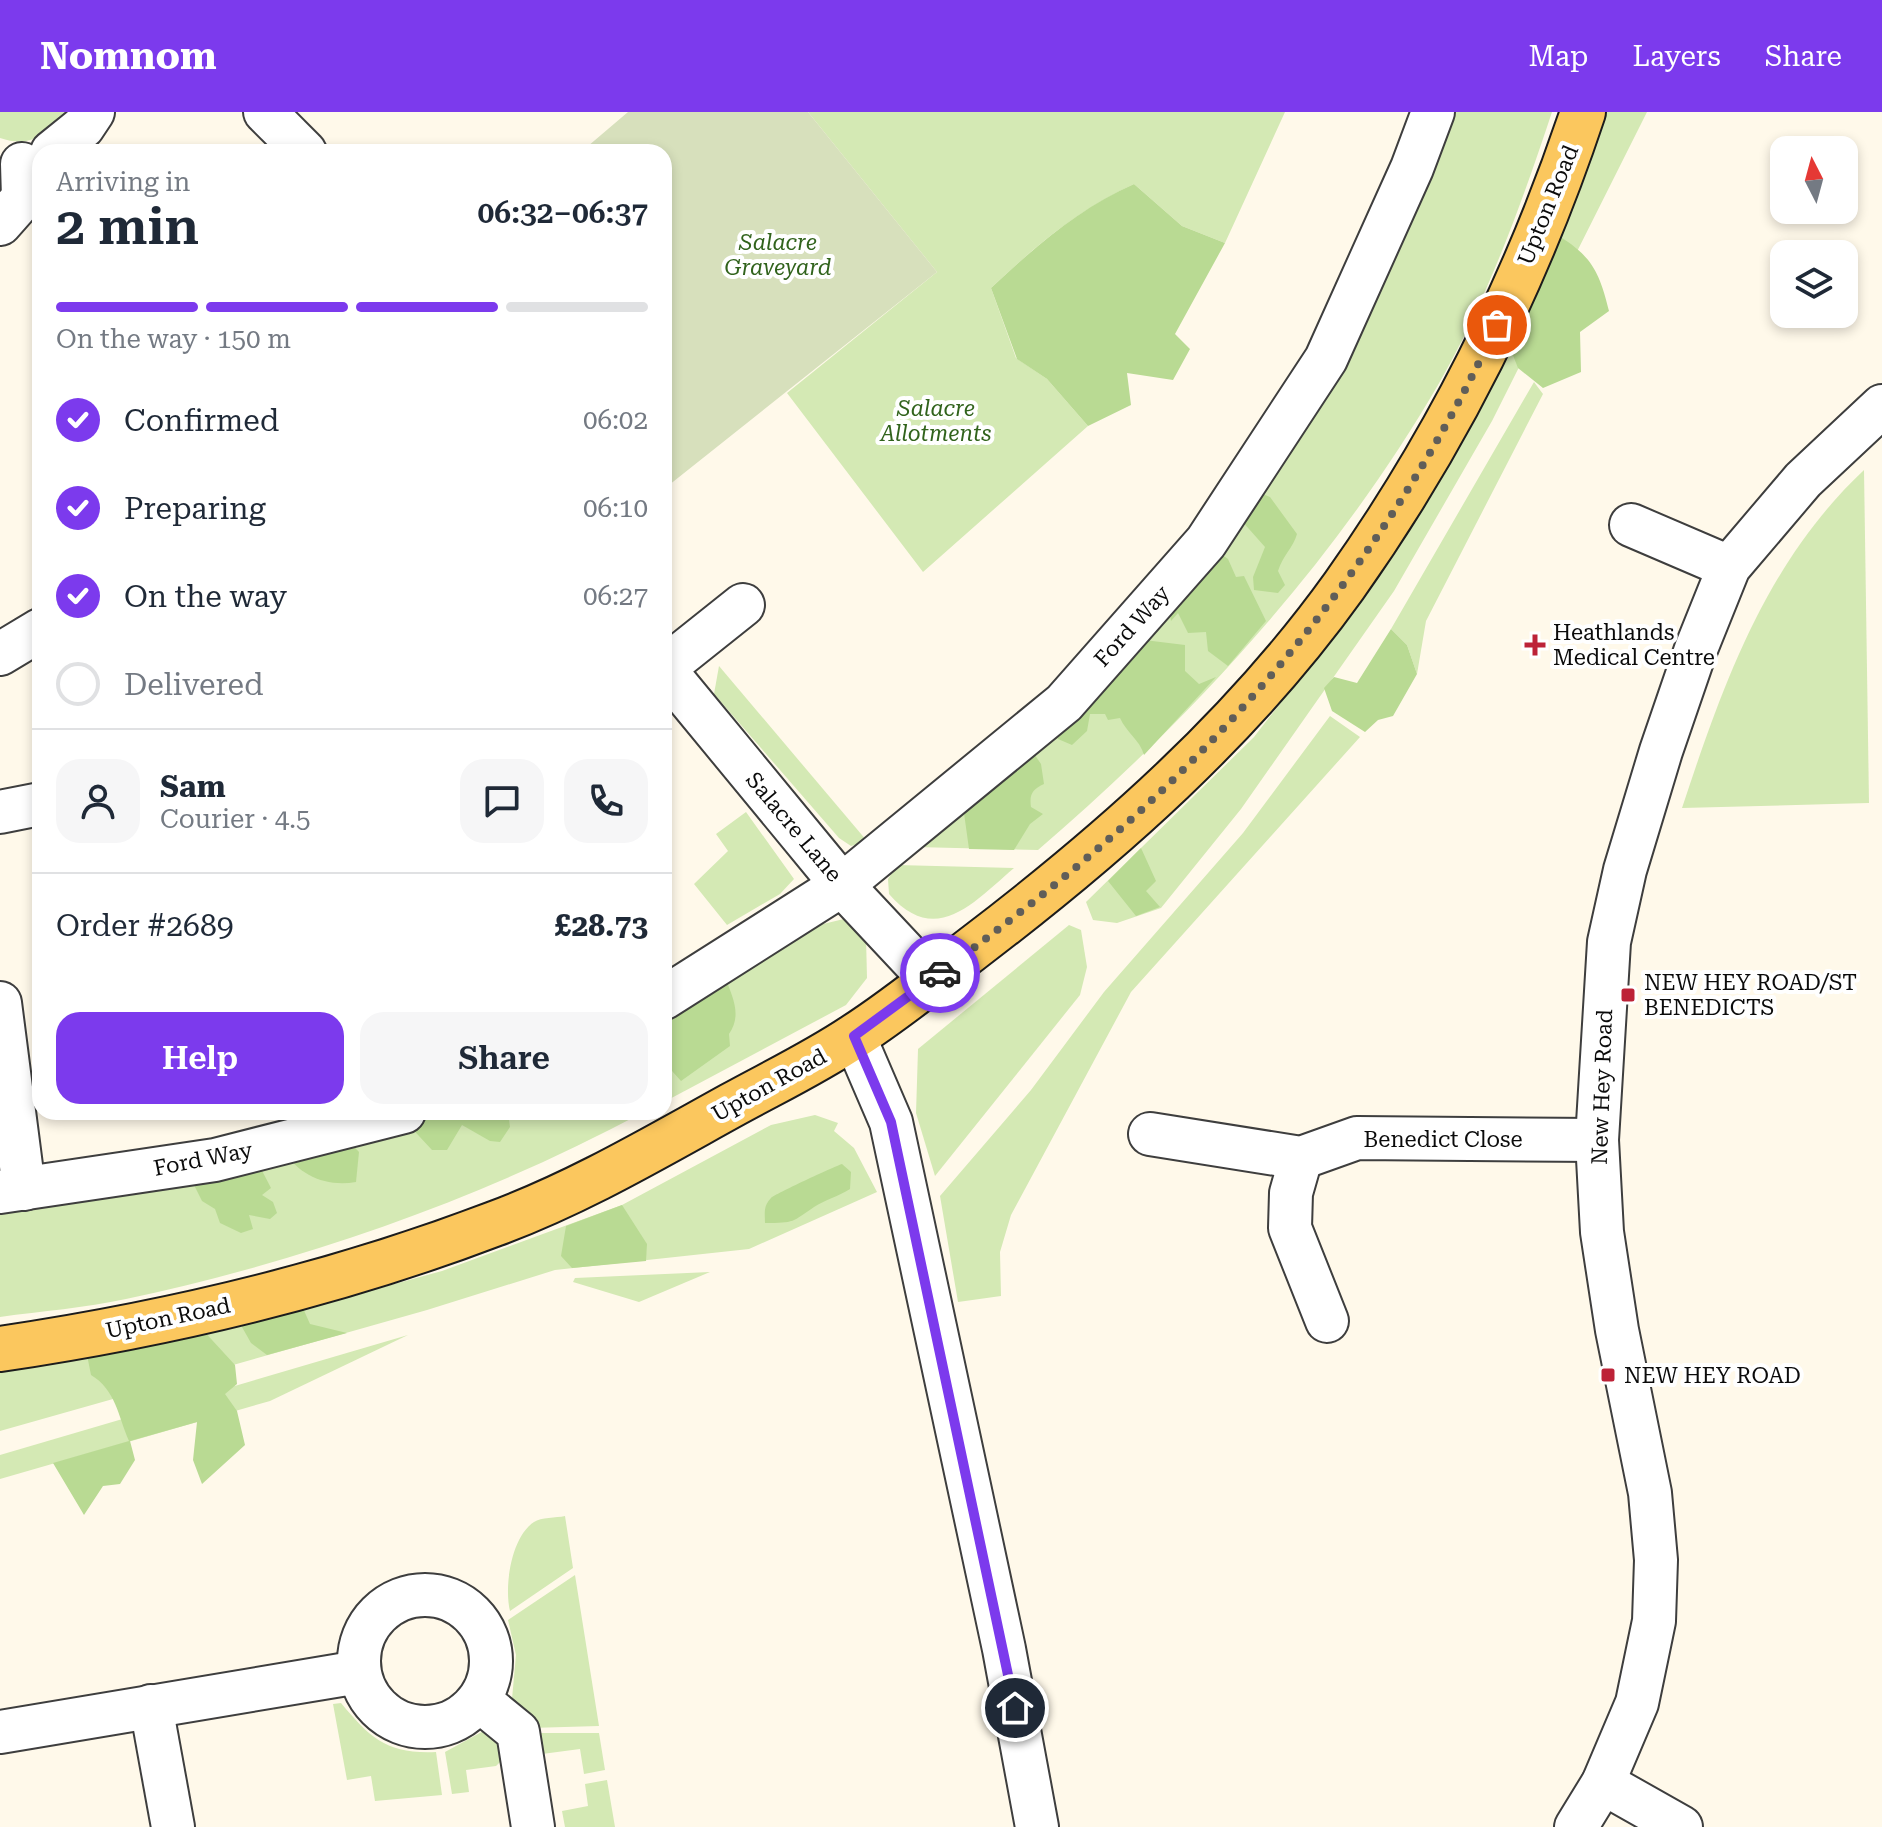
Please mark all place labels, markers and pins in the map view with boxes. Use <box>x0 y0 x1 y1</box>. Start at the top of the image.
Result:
pin <box>1463 291 1531 359</box>
place label: Heathlands Medical Centre <box>1553 620 1715 670</box>
marker: Heathlands Medical Centre <box>1524 634 1546 656</box>
place label: NEW HEY ROAD/ST BENEDICTS <box>1644 970 1857 1020</box>
marker: NEW HEY ROAD/ST BENEDICTS <box>1619 986 1637 1004</box>
place label: NEW HEY ROAD <box>1624 1363 1801 1388</box>
marker: NEW HEY ROAD <box>1599 1366 1617 1384</box>
pin <box>981 1674 1049 1742</box>

